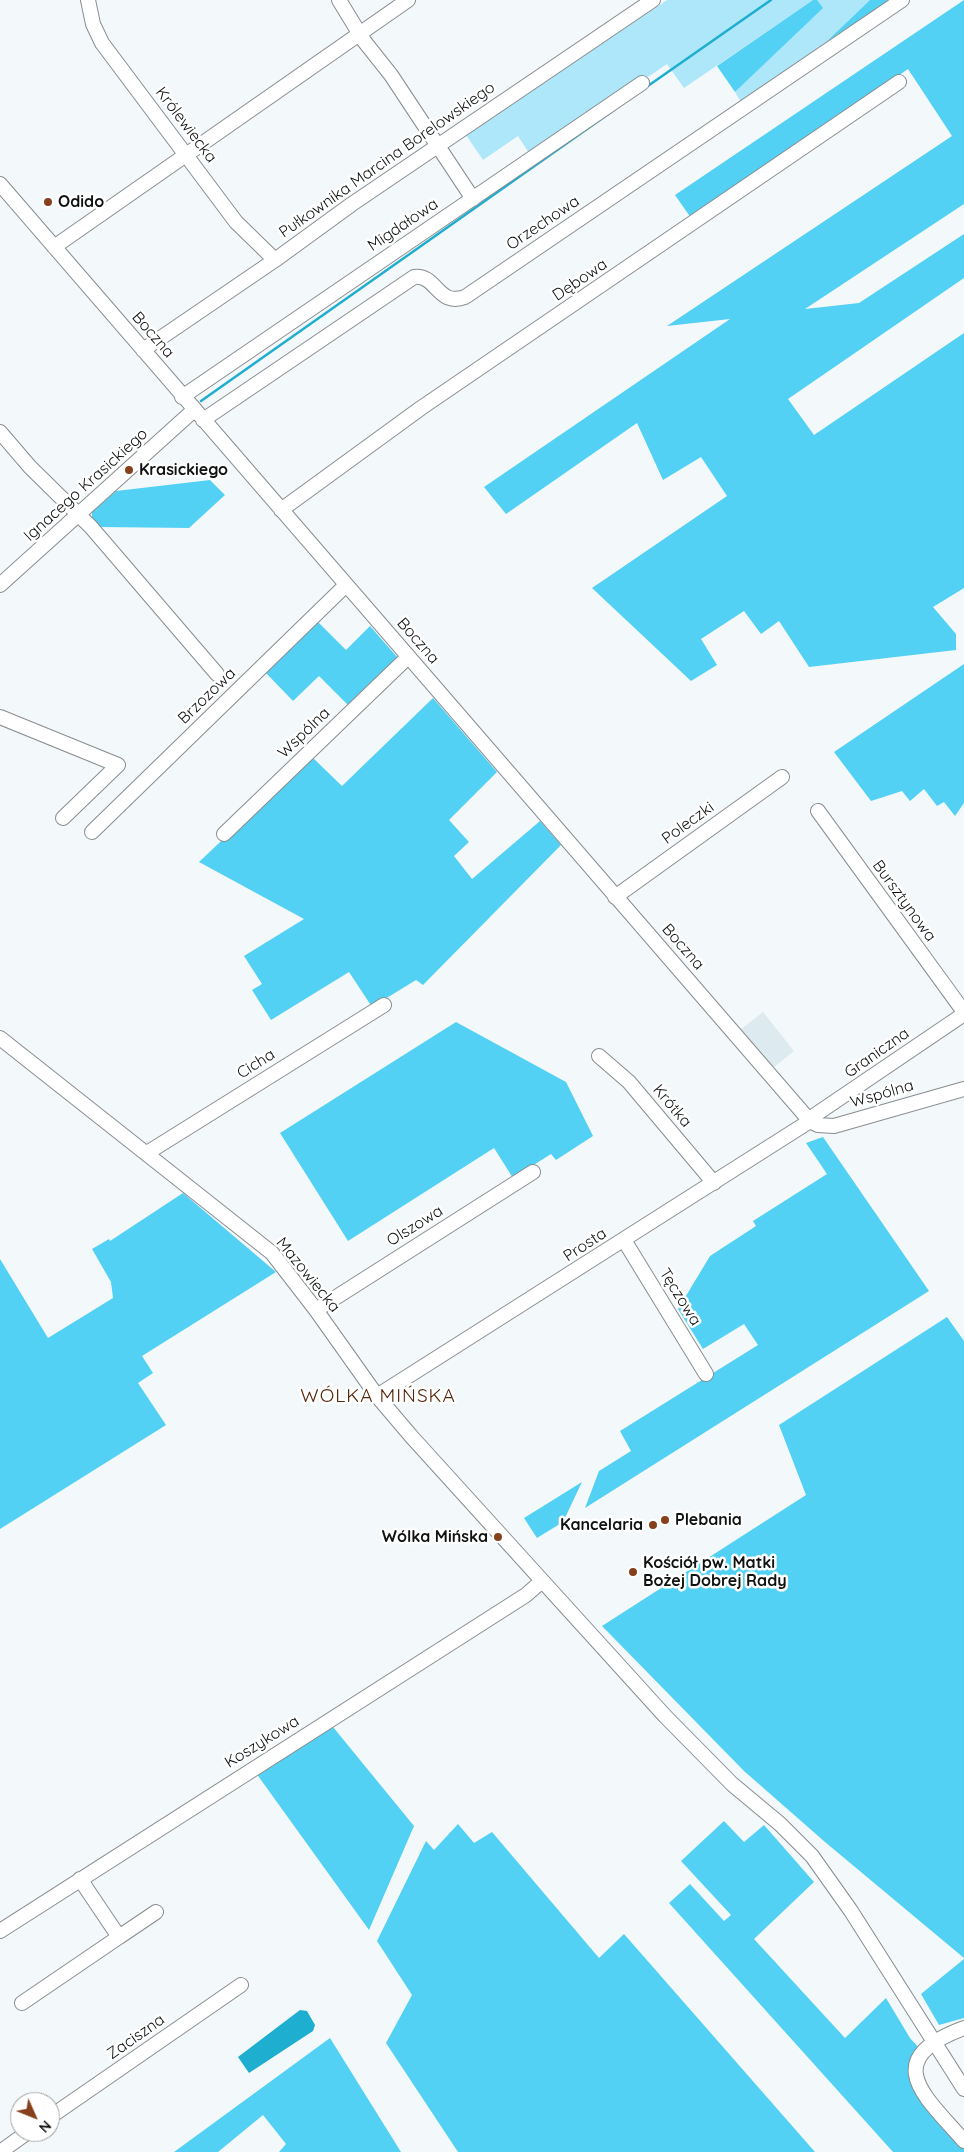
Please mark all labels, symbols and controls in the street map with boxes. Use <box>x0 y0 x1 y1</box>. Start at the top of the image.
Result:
street label: Pułkownika Marcina Borelowskiego <box>275 78 499 242</box>
street label: Królewiecka <box>151 83 221 167</box>
place label: Odido <box>58 192 104 212</box>
street label: Orzechowa <box>503 192 583 254</box>
street label: Migdałowa <box>364 194 442 256</box>
marker: Odido <box>42 196 54 208</box>
street label: Dębowa <box>549 255 611 305</box>
street label: Boczna <box>128 308 178 362</box>
street label: Ignacego Krasickiego <box>20 424 152 546</box>
place label: Krasickiego <box>139 460 228 480</box>
marker: Krasickiego <box>123 464 135 476</box>
street label: Boczna <box>393 614 443 668</box>
street label: Brzozowa <box>174 664 240 728</box>
street label: Wspólna <box>274 704 334 762</box>
street label: Poleczki <box>658 798 718 848</box>
street label: Bursztynowa <box>868 856 940 946</box>
street label: Boczna <box>658 920 708 974</box>
street label: Graniczna <box>841 1024 913 1082</box>
street label: Cicha <box>234 1045 278 1083</box>
street label: Wspólna <box>848 1076 916 1112</box>
street label: Krótka <box>649 1081 695 1131</box>
street label: Olszowa <box>383 1201 447 1251</box>
street label: Prosta <box>560 1224 610 1266</box>
street label: Mazowiecka <box>272 1234 344 1316</box>
street label: Tęczowa <box>655 1265 705 1329</box>
district label: WÓLKA MIŃSKA <box>299 1385 457 1407</box>
place label: Plebania <box>675 1510 742 1530</box>
marker: Plebania <box>659 1514 671 1526</box>
place label: Kancelaria <box>560 1515 643 1535</box>
marker: Kancelaria <box>647 1519 659 1531</box>
place label: Wólka Mińska <box>382 1527 488 1547</box>
marker: Wólka Mińska <box>492 1531 504 1543</box>
place label: Kościół pw. Matki Bożej Dobrej Rady <box>643 1553 787 1591</box>
marker: Kościół pw. Matki Bożej Dobrej Rady <box>627 1566 639 1578</box>
street label: Koszykowa <box>221 1712 303 1772</box>
street label: Zaciszna <box>104 2010 168 2064</box>
north arrow <box>10 2092 60 2142</box>
text: N <box>35 2117 55 2137</box>

